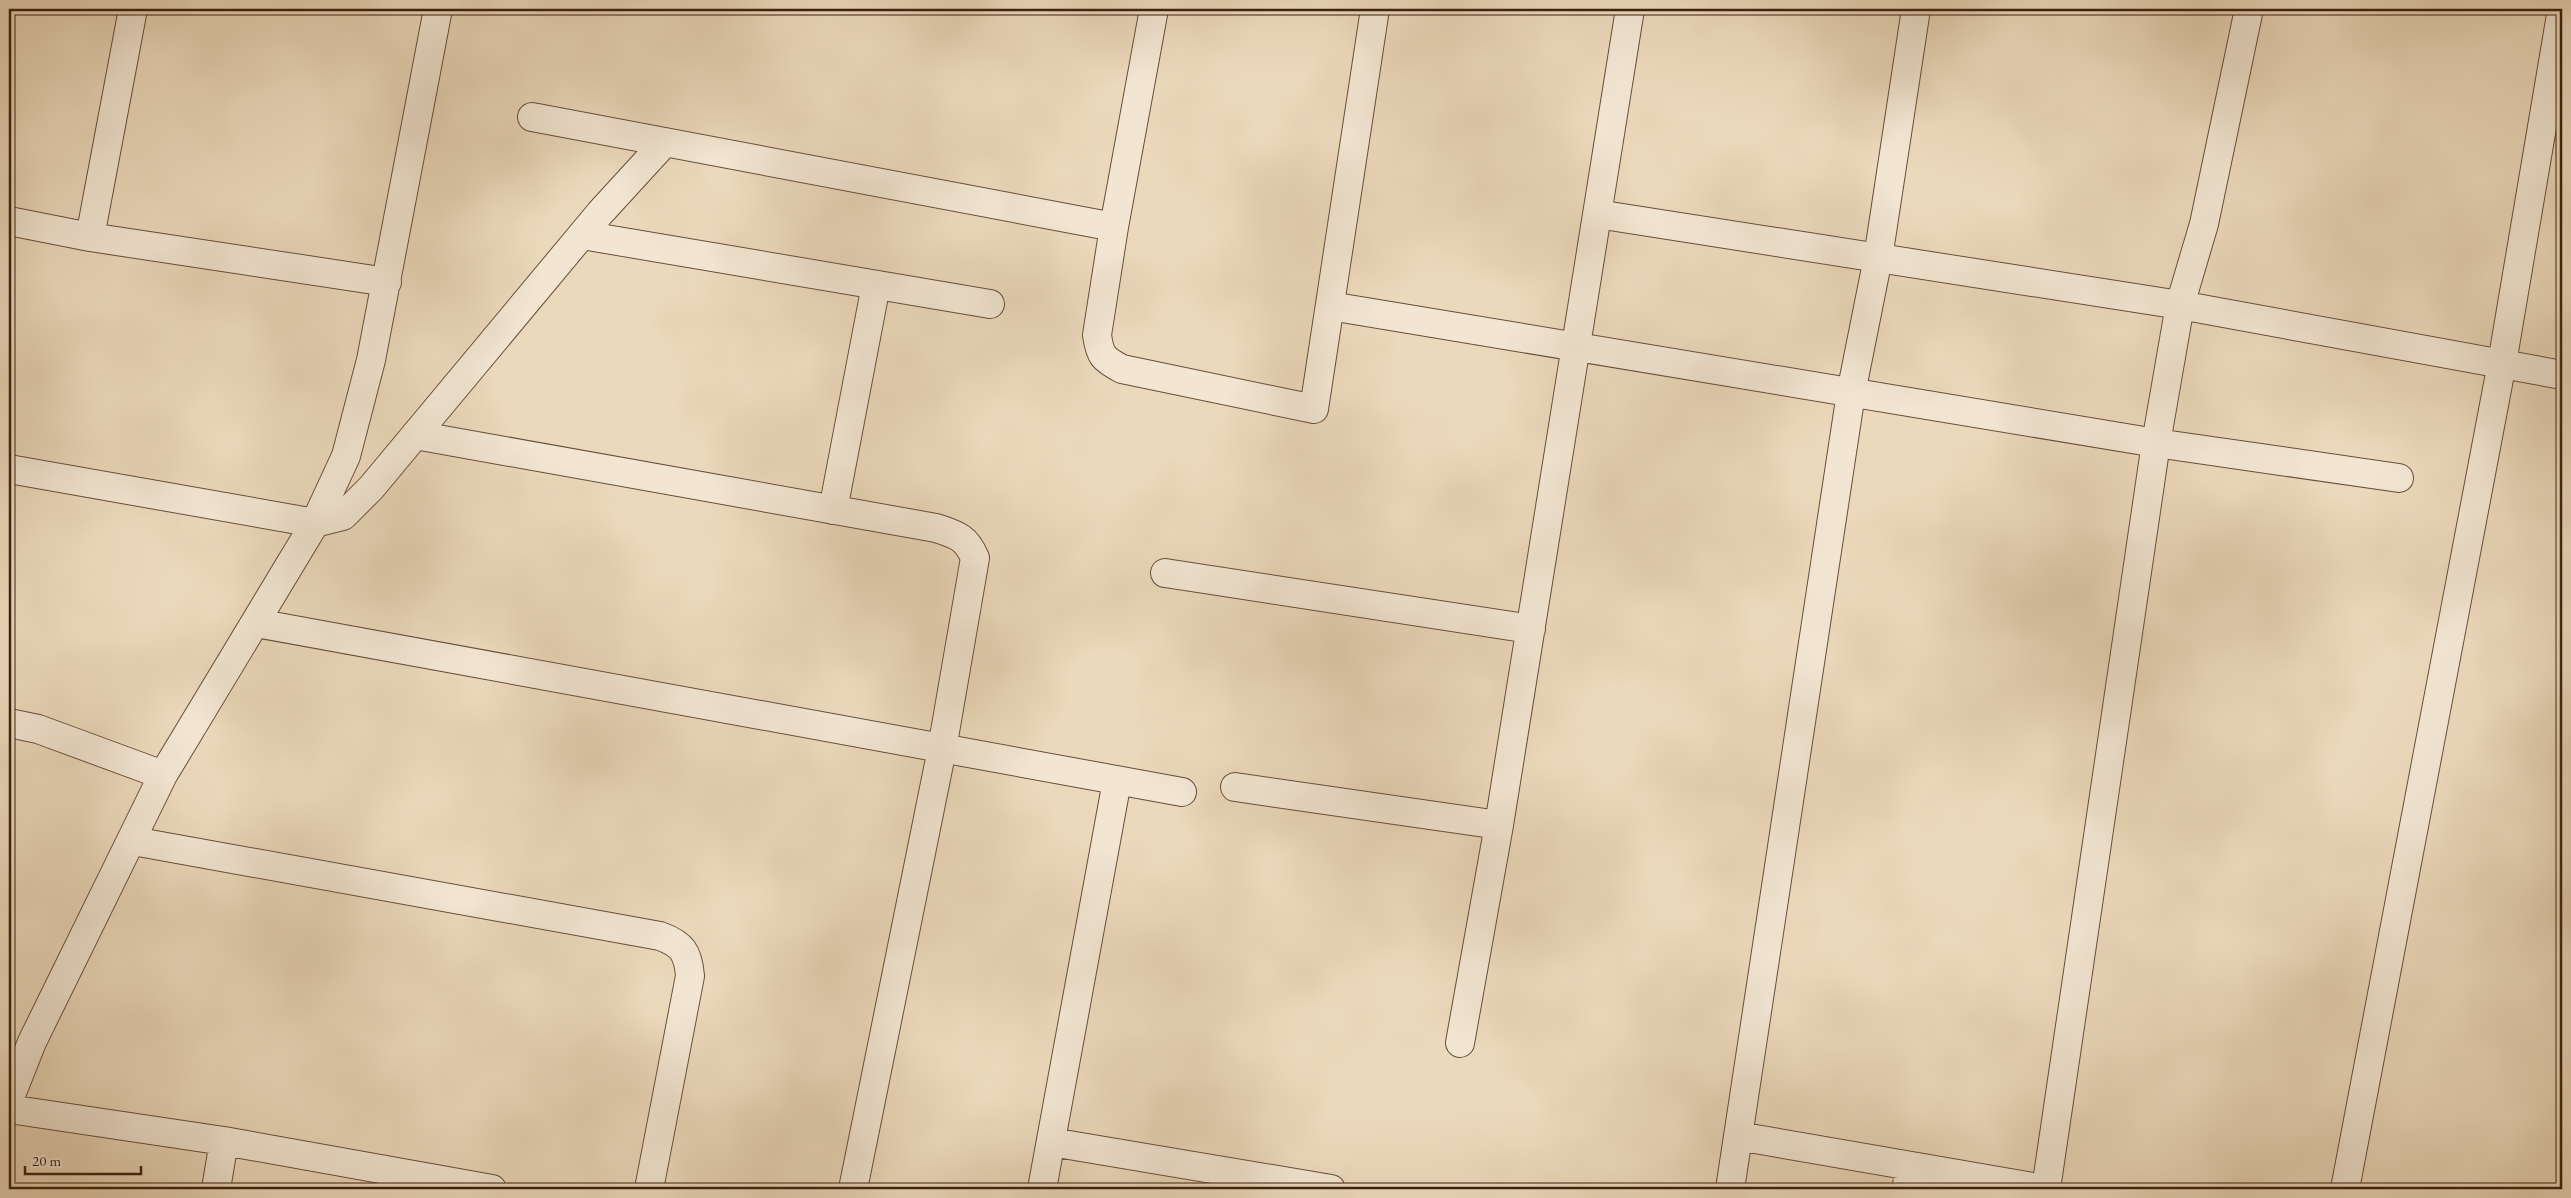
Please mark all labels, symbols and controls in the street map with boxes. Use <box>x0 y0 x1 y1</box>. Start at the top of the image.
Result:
scale bar <box>25 1143 141 1175</box>
text: 20 m <box>32 1151 61 1170</box>

